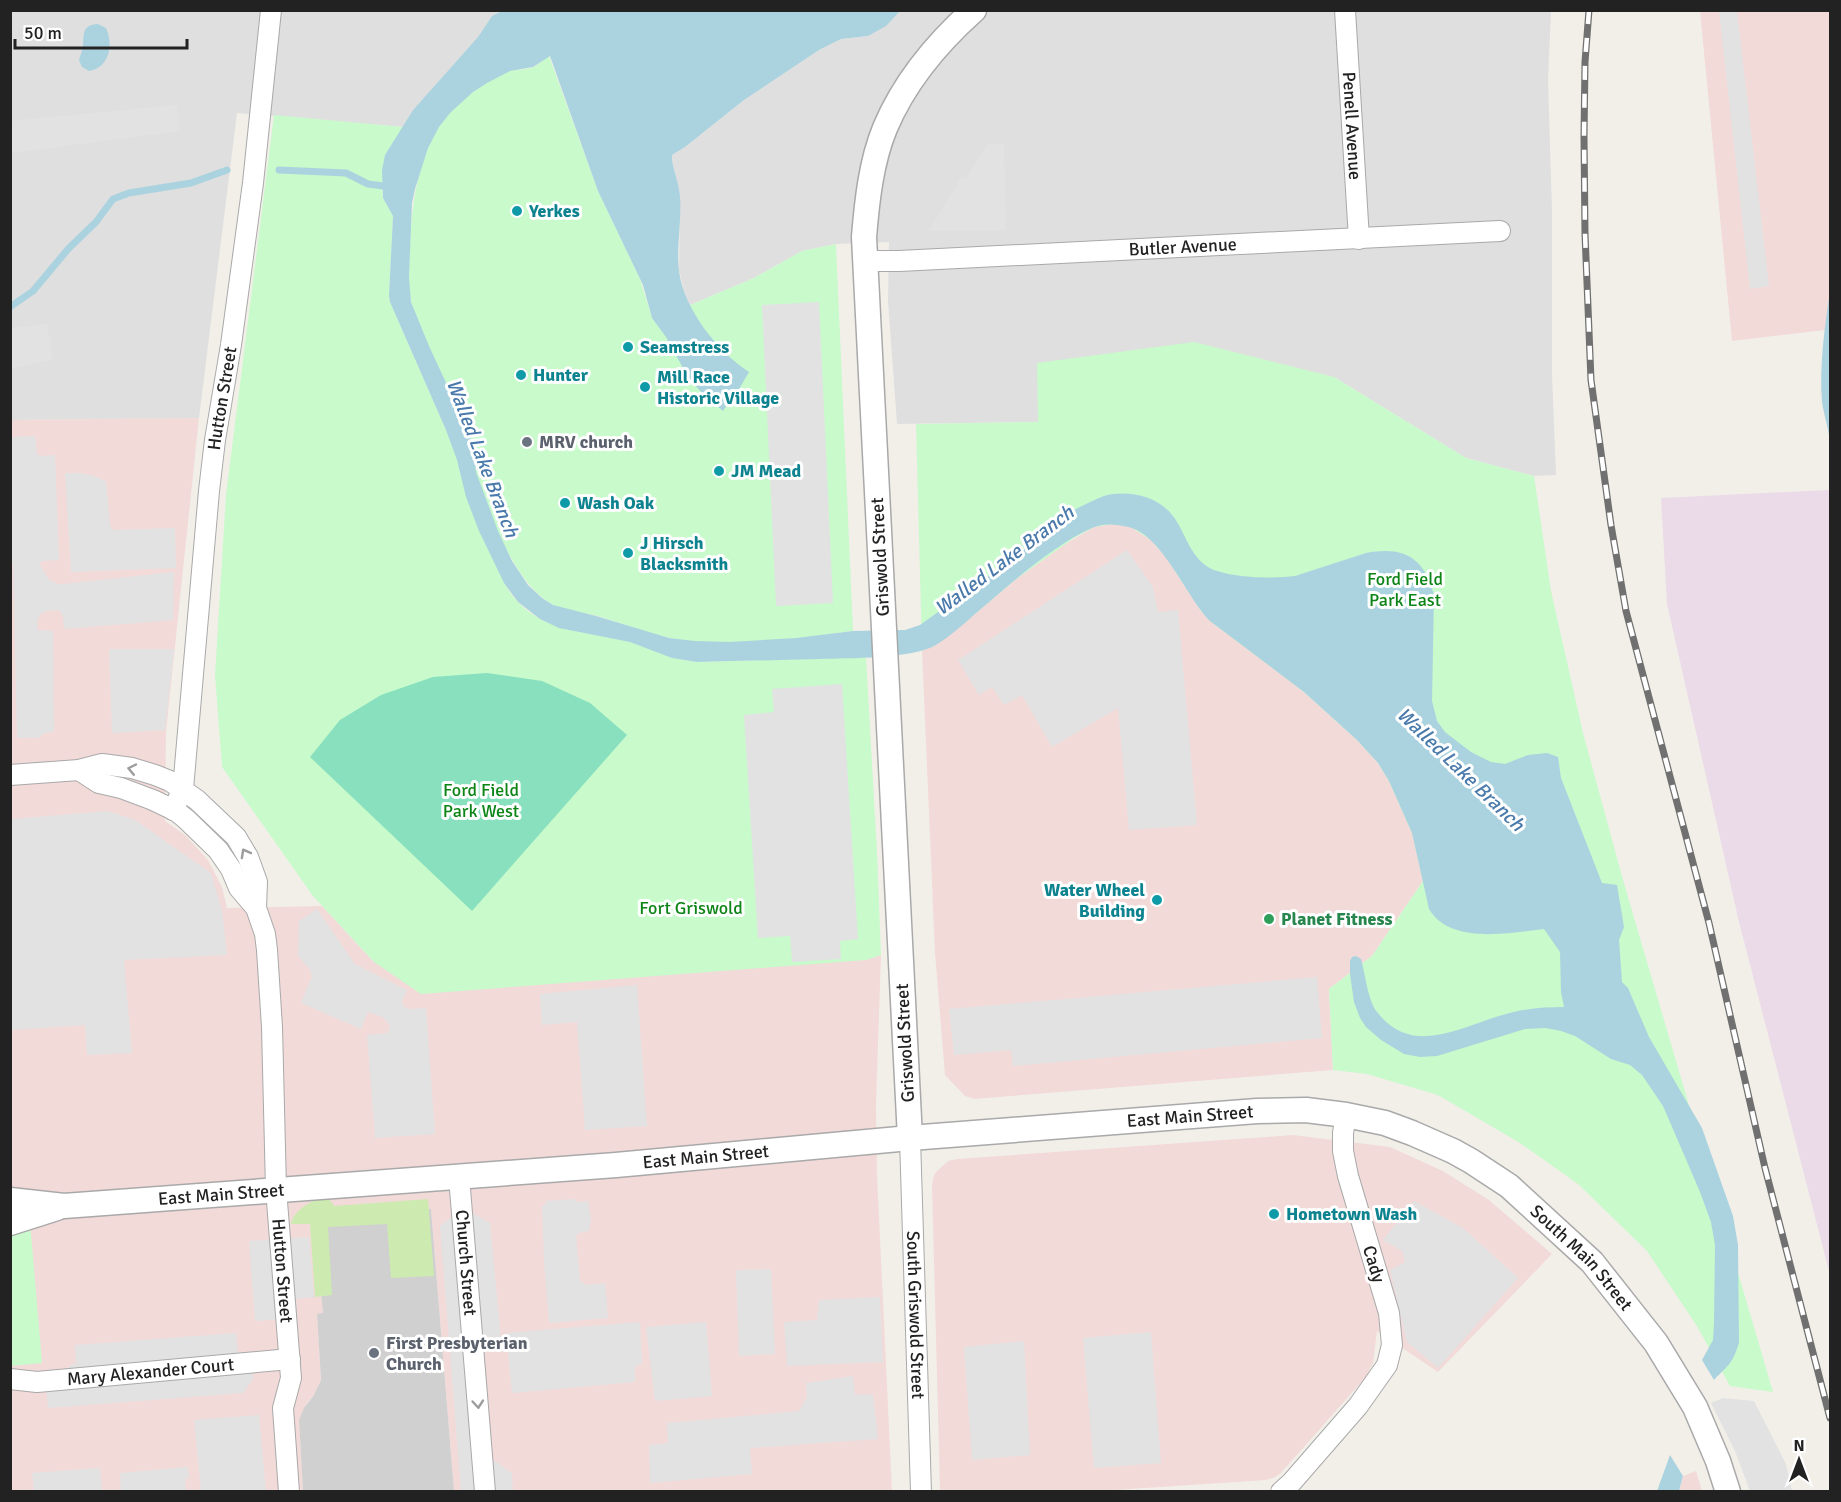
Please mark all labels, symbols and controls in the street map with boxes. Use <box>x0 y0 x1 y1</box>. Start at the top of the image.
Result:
scale bar <box>15 12 188 50</box>
text: 50 m <box>24 22 62 44</box>
street label: Penell Avenue <box>1338 71 1366 181</box>
place label: Yerkes <box>528 200 580 222</box>
marker: Yerkes <box>510 204 524 218</box>
street label: Butler Avenue <box>1128 233 1237 261</box>
place label: Seamstress <box>640 336 729 358</box>
marker: Seamstress <box>621 340 635 354</box>
street label: Hutton Street <box>203 345 242 451</box>
place label: Hunter <box>533 364 589 386</box>
place label: Mill Race Historic Village <box>657 366 779 409</box>
marker: Hunter <box>514 368 528 382</box>
water label: Walled Lake Branch <box>441 375 525 542</box>
marker: Mill Race Historic Village <box>638 380 652 394</box>
place label: MRV church <box>539 431 633 453</box>
marker: MRV church <box>520 435 534 449</box>
place label: JM Mead <box>731 460 802 482</box>
marker: JM Mead <box>712 464 726 478</box>
place label: Wash Oak <box>577 492 655 514</box>
marker: Wash Oak <box>558 496 572 510</box>
street label: Griswold Street <box>866 497 894 617</box>
water label: Walled Lake Branch <box>930 499 1080 621</box>
place label: J Hirsch Blacksmith <box>640 532 728 575</box>
marker: J Hirsch Blacksmith <box>621 546 635 560</box>
park label: Ford Field Park East <box>1367 568 1443 611</box>
water label: Walled Lake Branch <box>1392 702 1530 837</box>
one-way arrow <box>127 763 137 776</box>
park label: Ford Field Park West <box>443 779 519 822</box>
one-way arrow <box>241 848 252 859</box>
place label: Water Wheel Building <box>1044 879 1145 922</box>
marker: Water Wheel Building <box>1150 893 1164 907</box>
park label: Fort Griswold <box>639 897 743 919</box>
place label: Planet Fitness <box>1281 908 1392 930</box>
marker: Planet Fitness <box>1262 912 1276 926</box>
street label: Griswold Street <box>891 983 919 1103</box>
street label: East Main Street <box>1126 1100 1254 1132</box>
street label: East Main Street <box>642 1140 770 1174</box>
street label: East Main Street <box>157 1179 285 1210</box>
street label: South Main Street <box>1526 1200 1637 1315</box>
place label: Hometown Wash <box>1286 1203 1418 1225</box>
marker: Hometown Wash <box>1267 1207 1281 1221</box>
street label: Church Street <box>451 1209 481 1316</box>
street label: Hutton Street <box>267 1218 298 1324</box>
street label: South Griswold Street <box>902 1230 929 1399</box>
street label: Cady <box>1358 1243 1390 1286</box>
place label: First Presbyterian Church <box>386 1332 528 1375</box>
marker: First Presbyterian Church <box>367 1346 381 1360</box>
street label: Mary Alexander Court <box>66 1353 235 1390</box>
one-way arrow <box>471 1399 484 1408</box>
north arrow <box>1769 1430 1829 1490</box>
text: N <box>1793 1436 1805 1456</box>

